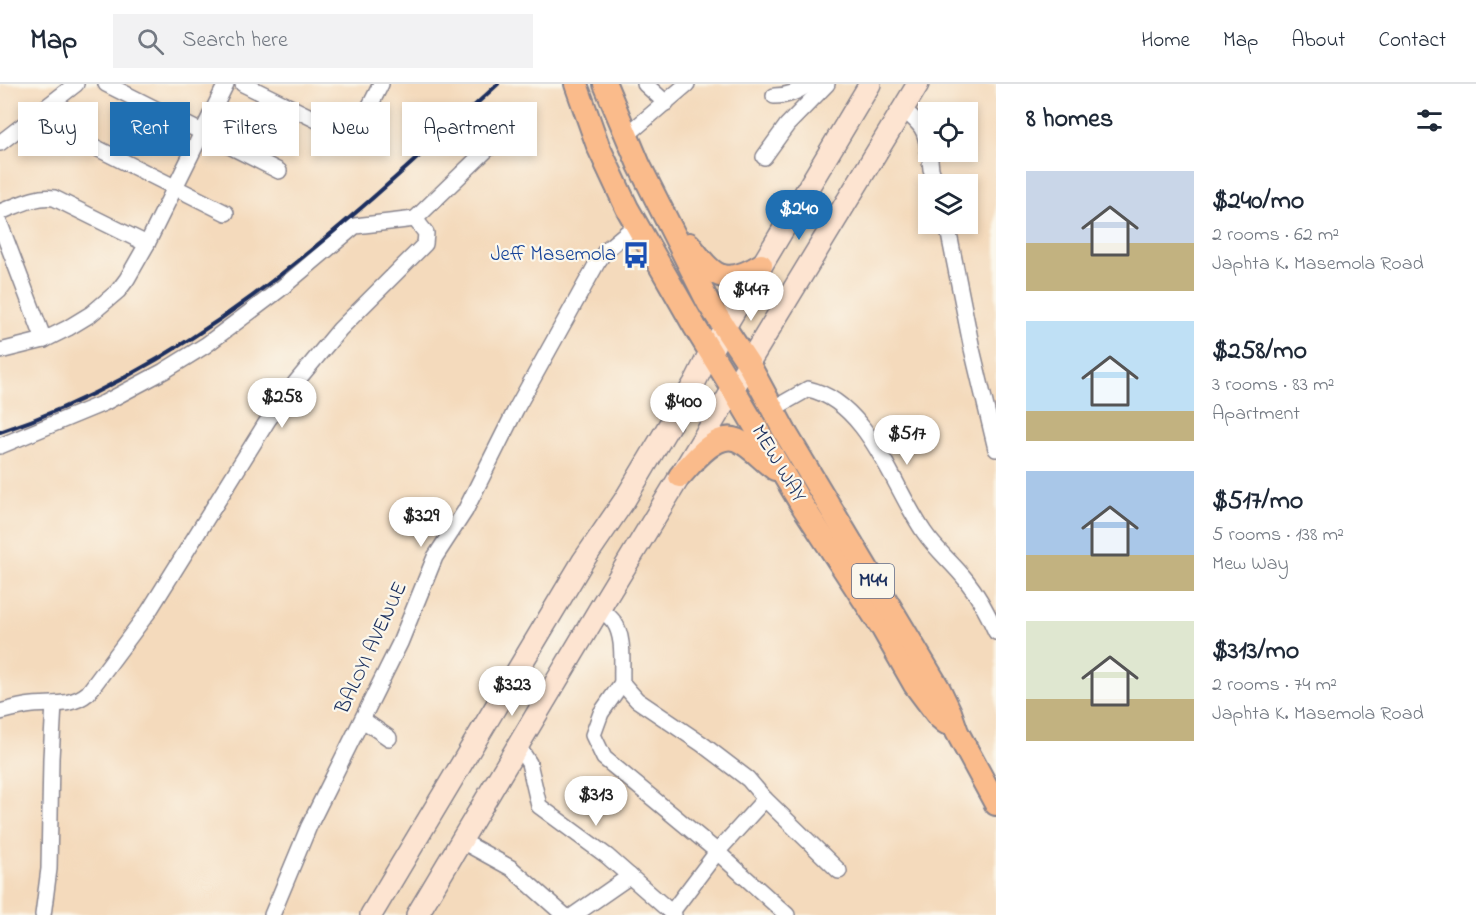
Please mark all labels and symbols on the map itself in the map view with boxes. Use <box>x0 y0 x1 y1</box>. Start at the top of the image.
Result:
pin: $240 <box>763 190 835 241</box>
place label: Jeff Masemola <box>490 240 616 270</box>
bus stop icon: Jeff Masemola <box>621 240 651 270</box>
pin: $447 <box>715 271 787 322</box>
pin: $258 <box>246 378 318 429</box>
pin: $400 <box>647 383 719 434</box>
pin: $517 <box>871 415 943 466</box>
street label: MEW WAY <box>743 419 813 509</box>
pin: $329 <box>385 497 457 548</box>
road number: M44 <box>852 564 894 598</box>
street label: BALOYI AVENUE <box>328 577 416 720</box>
pin: $323 <box>476 666 548 717</box>
pin: $313 <box>560 776 632 827</box>

